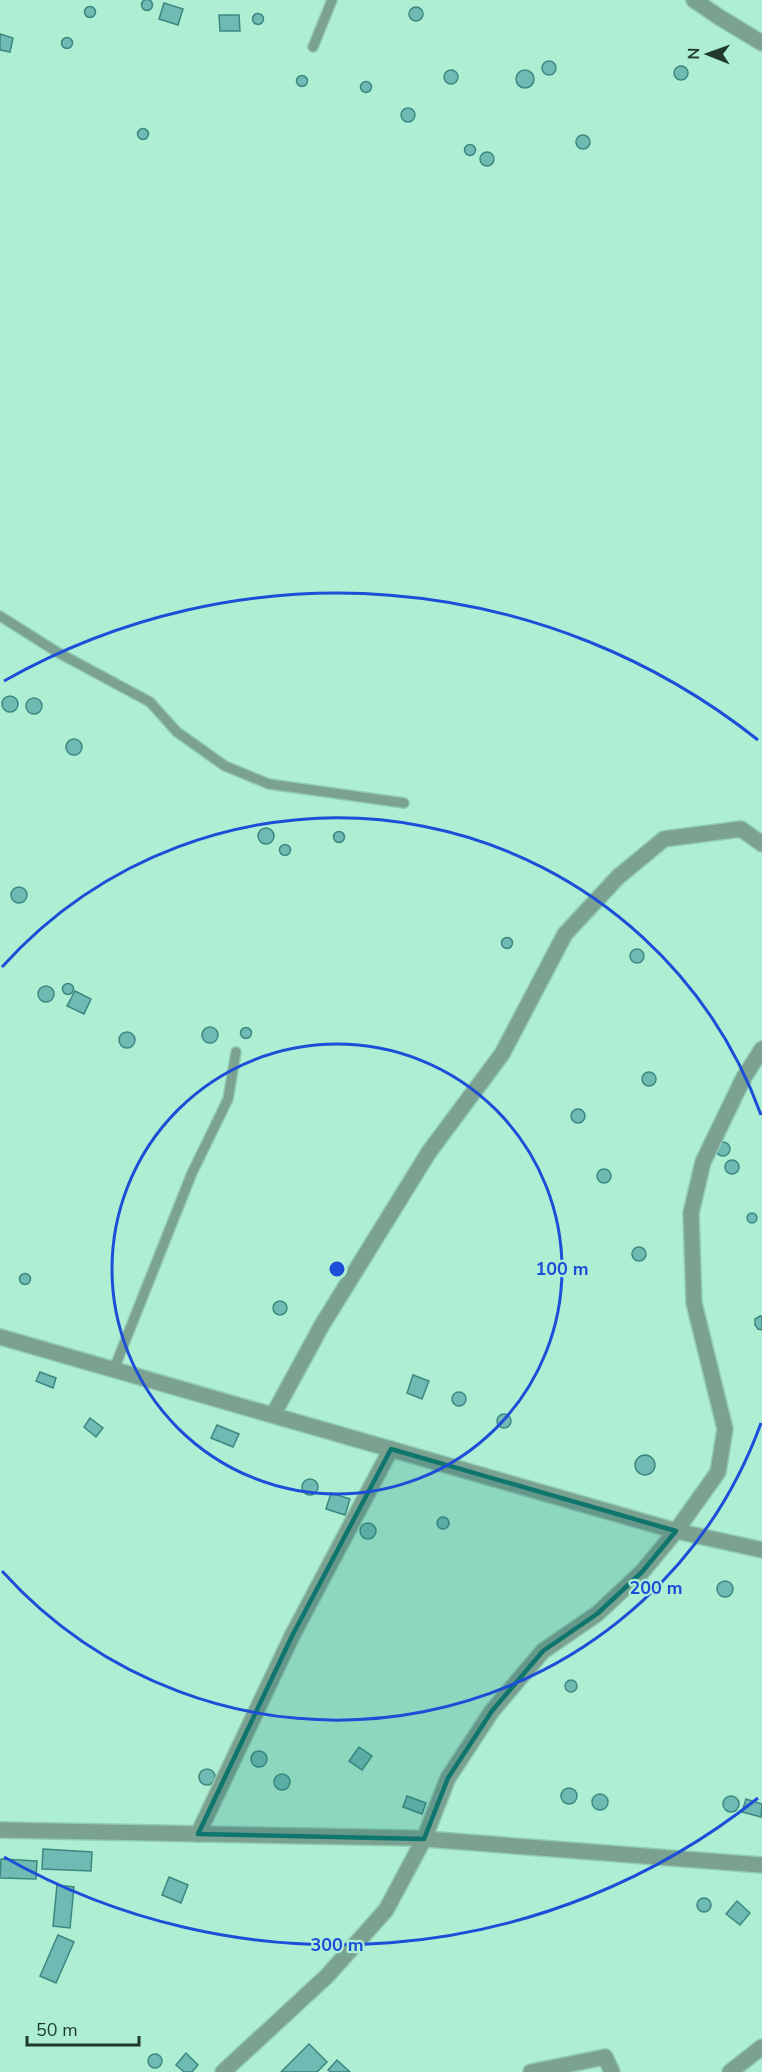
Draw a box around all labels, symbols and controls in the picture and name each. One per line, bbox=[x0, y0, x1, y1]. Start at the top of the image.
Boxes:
north arrow bbox=[678, 24, 738, 84]
text: N bbox=[683, 48, 705, 60]
text: 100 m bbox=[535, 1257, 589, 1281]
centre of rings bbox=[327, 1259, 347, 1279]
text: 200 m bbox=[629, 1576, 683, 1600]
text: 300 m bbox=[310, 1933, 364, 1957]
scale bar bbox=[27, 2009, 140, 2047]
text: 50 m bbox=[36, 2018, 78, 2042]

